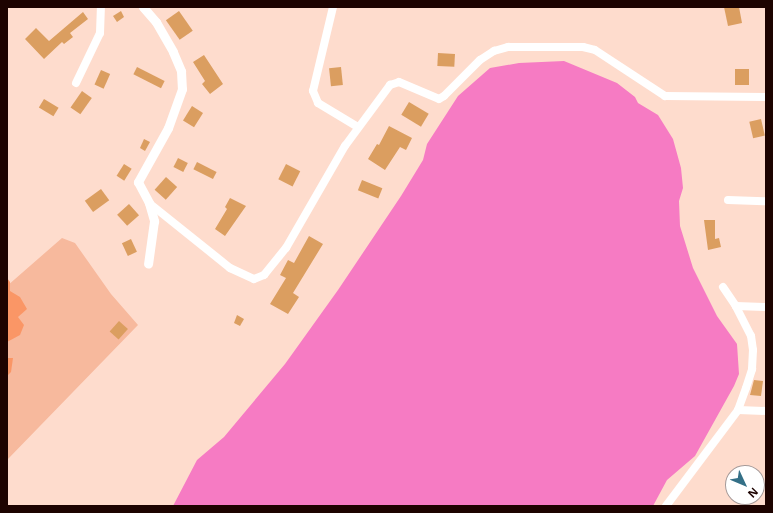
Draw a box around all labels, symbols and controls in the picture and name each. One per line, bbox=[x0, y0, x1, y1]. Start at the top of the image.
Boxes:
north arrow bbox=[725, 465, 765, 505]
text: N bbox=[745, 485, 762, 501]

